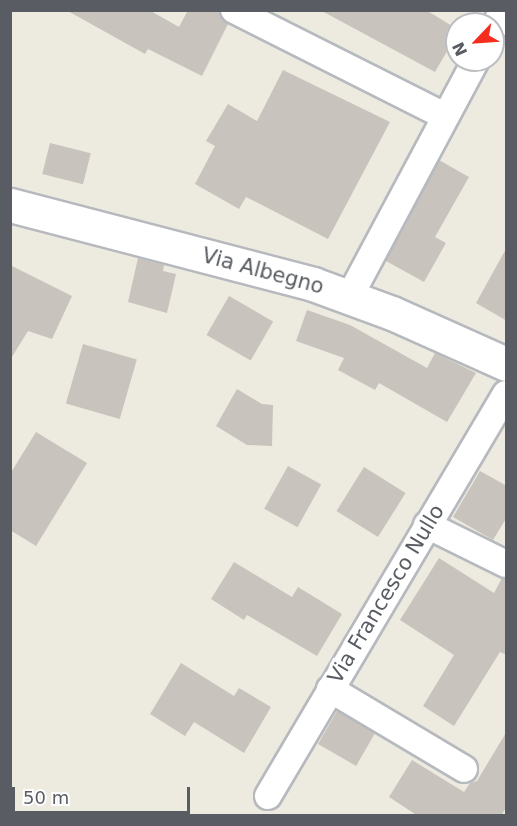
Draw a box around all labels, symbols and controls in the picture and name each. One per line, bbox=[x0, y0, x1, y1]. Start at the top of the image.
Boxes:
north arrow bbox=[445, 12, 505, 72]
text: N bbox=[449, 39, 471, 59]
street label: Via Albegno bbox=[199, 243, 327, 299]
street label: Via Francesco Nullo bbox=[322, 500, 450, 688]
scale bar bbox=[15, 775, 194, 813]
text: 50 m bbox=[23, 787, 69, 808]

